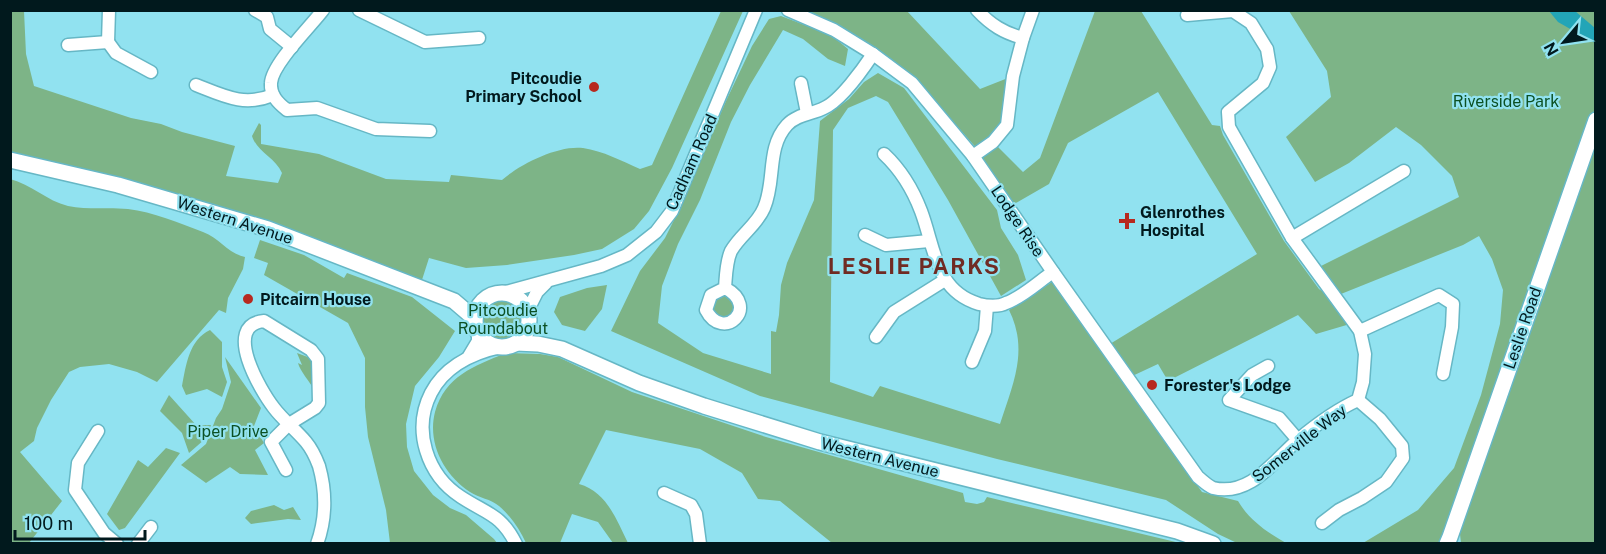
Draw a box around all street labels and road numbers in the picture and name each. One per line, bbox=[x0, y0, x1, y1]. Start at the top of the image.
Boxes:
street label: Cadham Road bbox=[662, 111, 721, 213]
street label: Lodge Rise bbox=[987, 182, 1048, 261]
street label: Western Avenue bbox=[174, 193, 295, 248]
street label: Leslie Road bbox=[1500, 285, 1545, 372]
street label: Somerville Way bbox=[1248, 400, 1351, 486]
street label: Western Avenue bbox=[819, 434, 941, 481]

